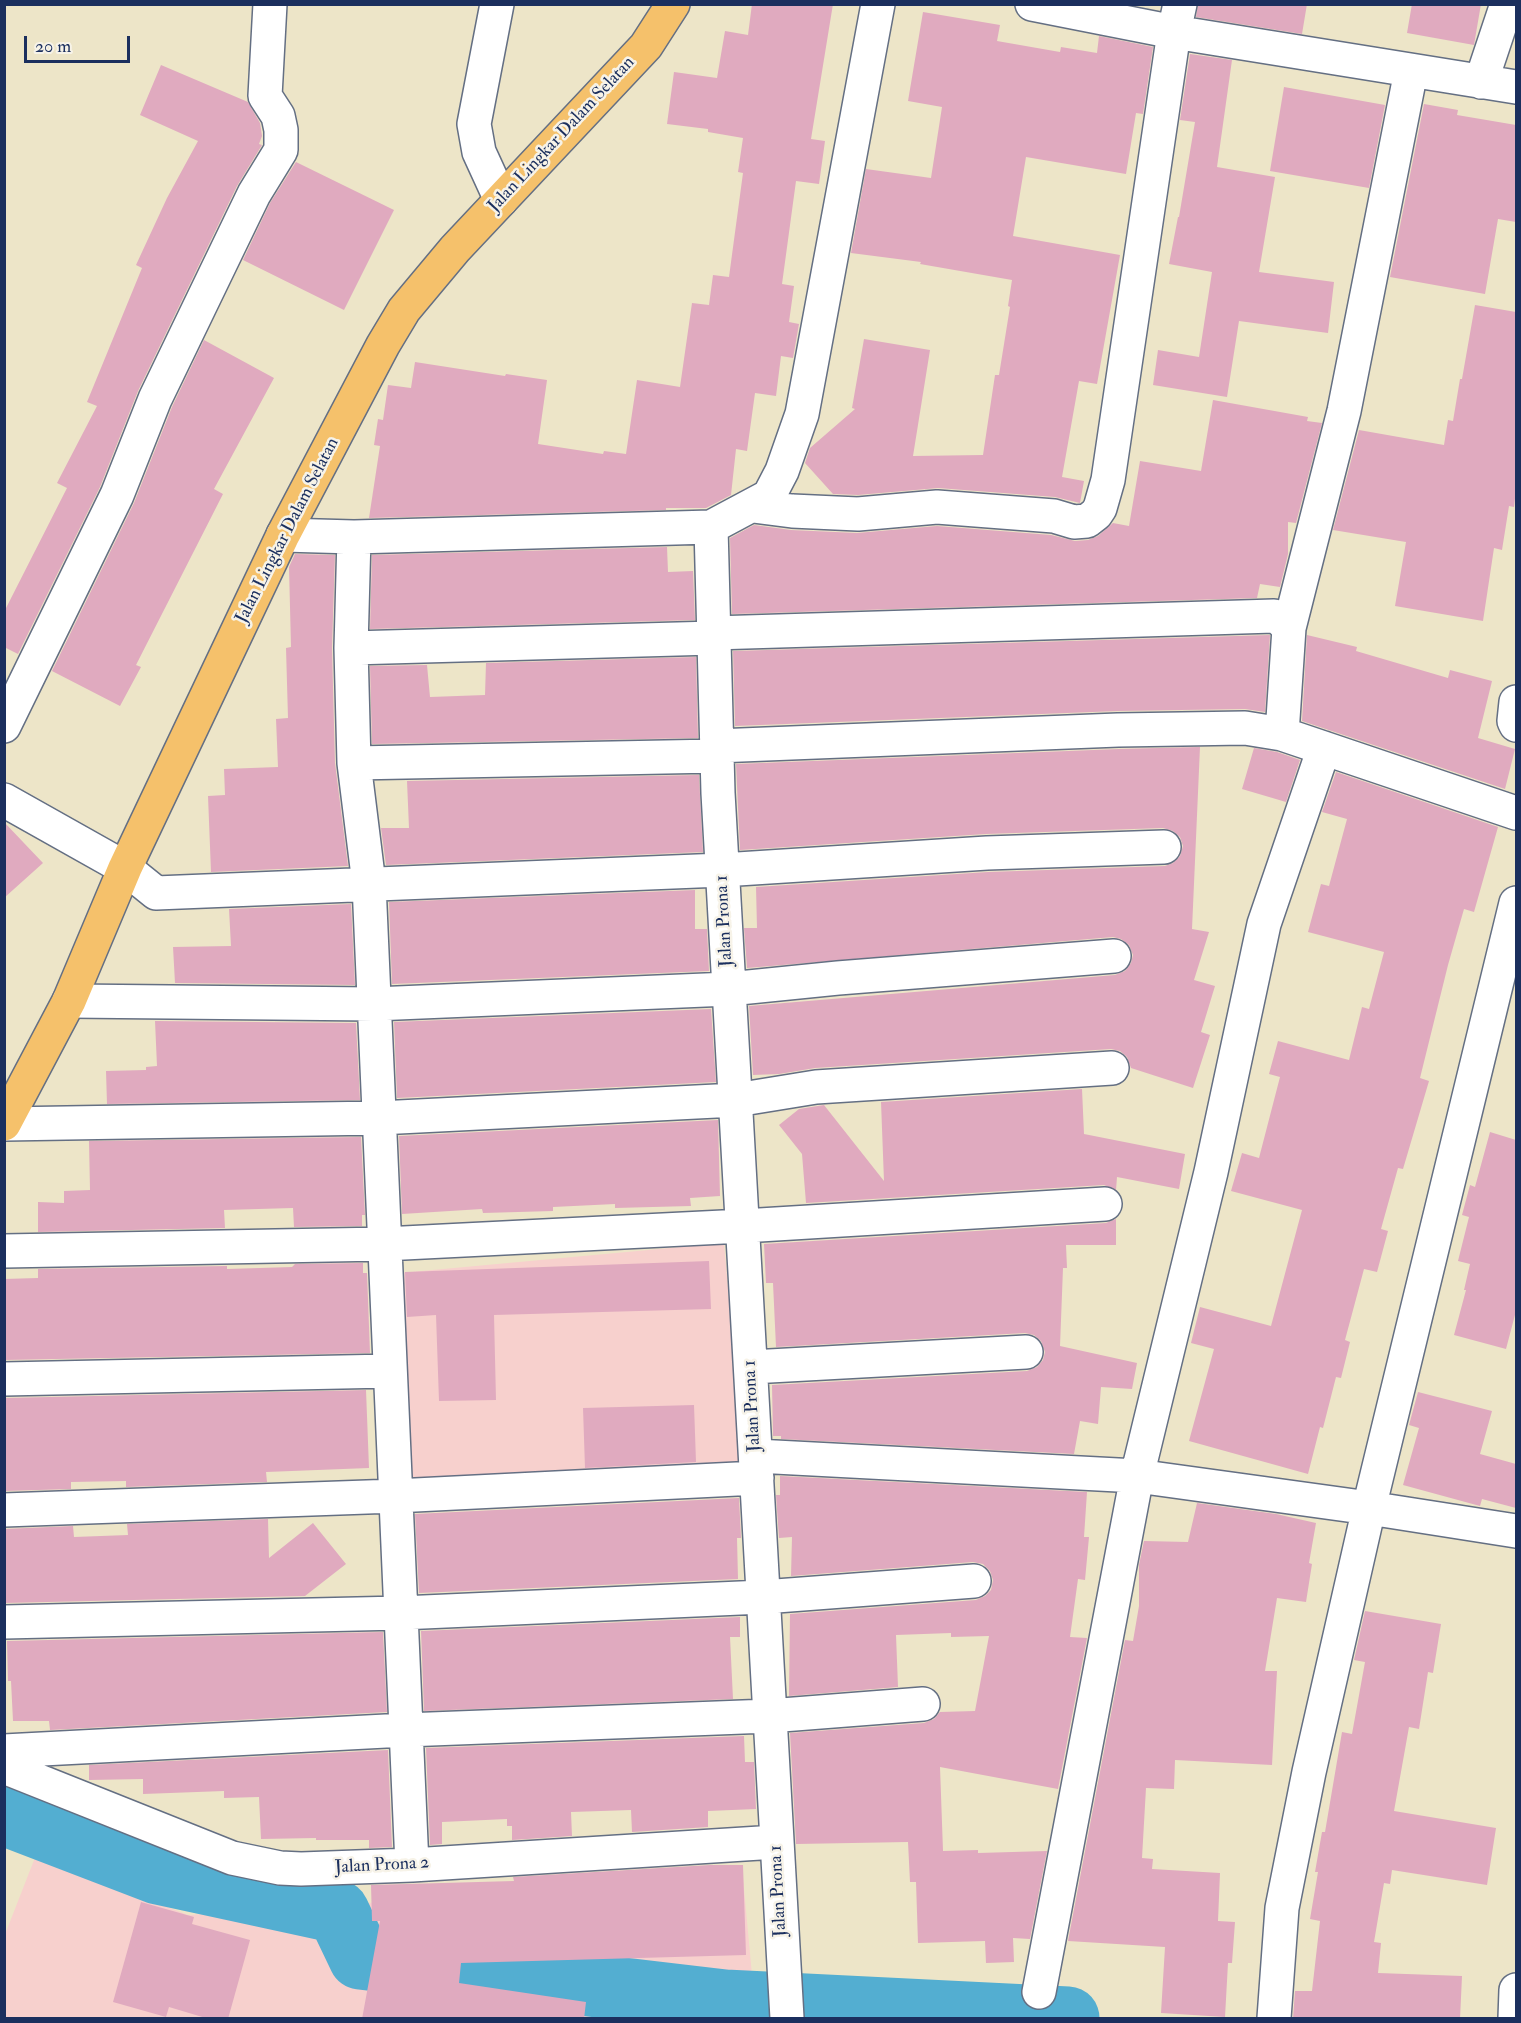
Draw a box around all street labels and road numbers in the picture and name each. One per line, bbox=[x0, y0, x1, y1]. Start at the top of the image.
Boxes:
street label: Jalan Lingkar Dalam Selatan bbox=[484, 52, 640, 218]
street label: Jalan Lingkar Dalam Selatan bbox=[232, 435, 344, 627]
street label: Jalan Prona 1 bbox=[712, 875, 738, 967]
street label: Jalan Prona 1 bbox=[740, 1360, 766, 1452]
street label: Jalan Prona 1 bbox=[766, 1845, 792, 1937]
street label: Jalan Prona 2 bbox=[334, 1853, 430, 1879]

